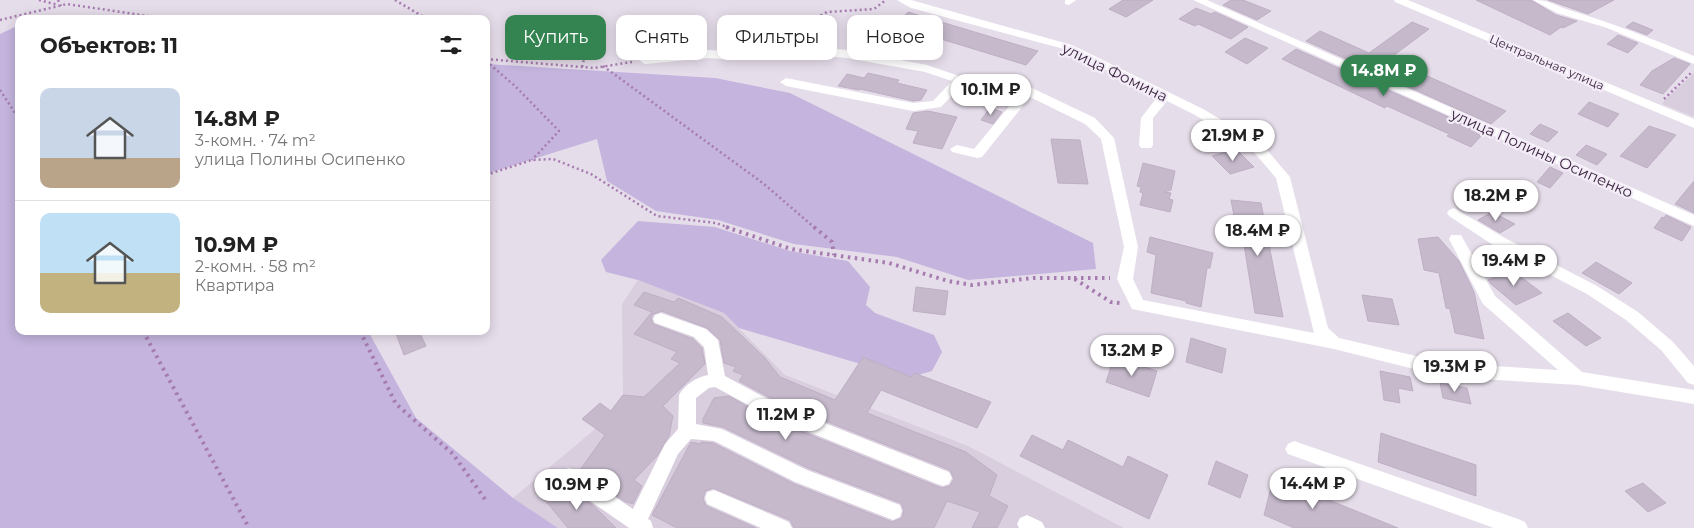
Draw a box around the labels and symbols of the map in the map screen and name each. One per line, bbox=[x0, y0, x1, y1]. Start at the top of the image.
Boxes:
street label: Центральная улица bbox=[1487, 31, 1607, 93]
street label: улица Фомина bbox=[1058, 38, 1171, 106]
pin: 14.8M ₽ bbox=[1338, 54, 1430, 97]
pin: 10.1M ₽ bbox=[945, 74, 1037, 116]
street label: улица Полины Осипенко bbox=[1447, 104, 1636, 202]
pin: 21.9M ₽ bbox=[1187, 120, 1279, 162]
pin: 18.2M ₽ bbox=[1450, 180, 1542, 222]
pin: 18.4M ₽ bbox=[1212, 214, 1304, 257]
pin: 19.4M ₽ bbox=[1468, 244, 1560, 287]
pin: 13.2M ₽ bbox=[1086, 334, 1178, 377]
pin: 19.3M ₽ bbox=[1409, 350, 1501, 393]
pin: 11.2M ₽ bbox=[740, 398, 832, 441]
pin: 10.9M ₽ bbox=[531, 468, 623, 511]
pin: 14.4M ₽ bbox=[1267, 468, 1359, 510]

